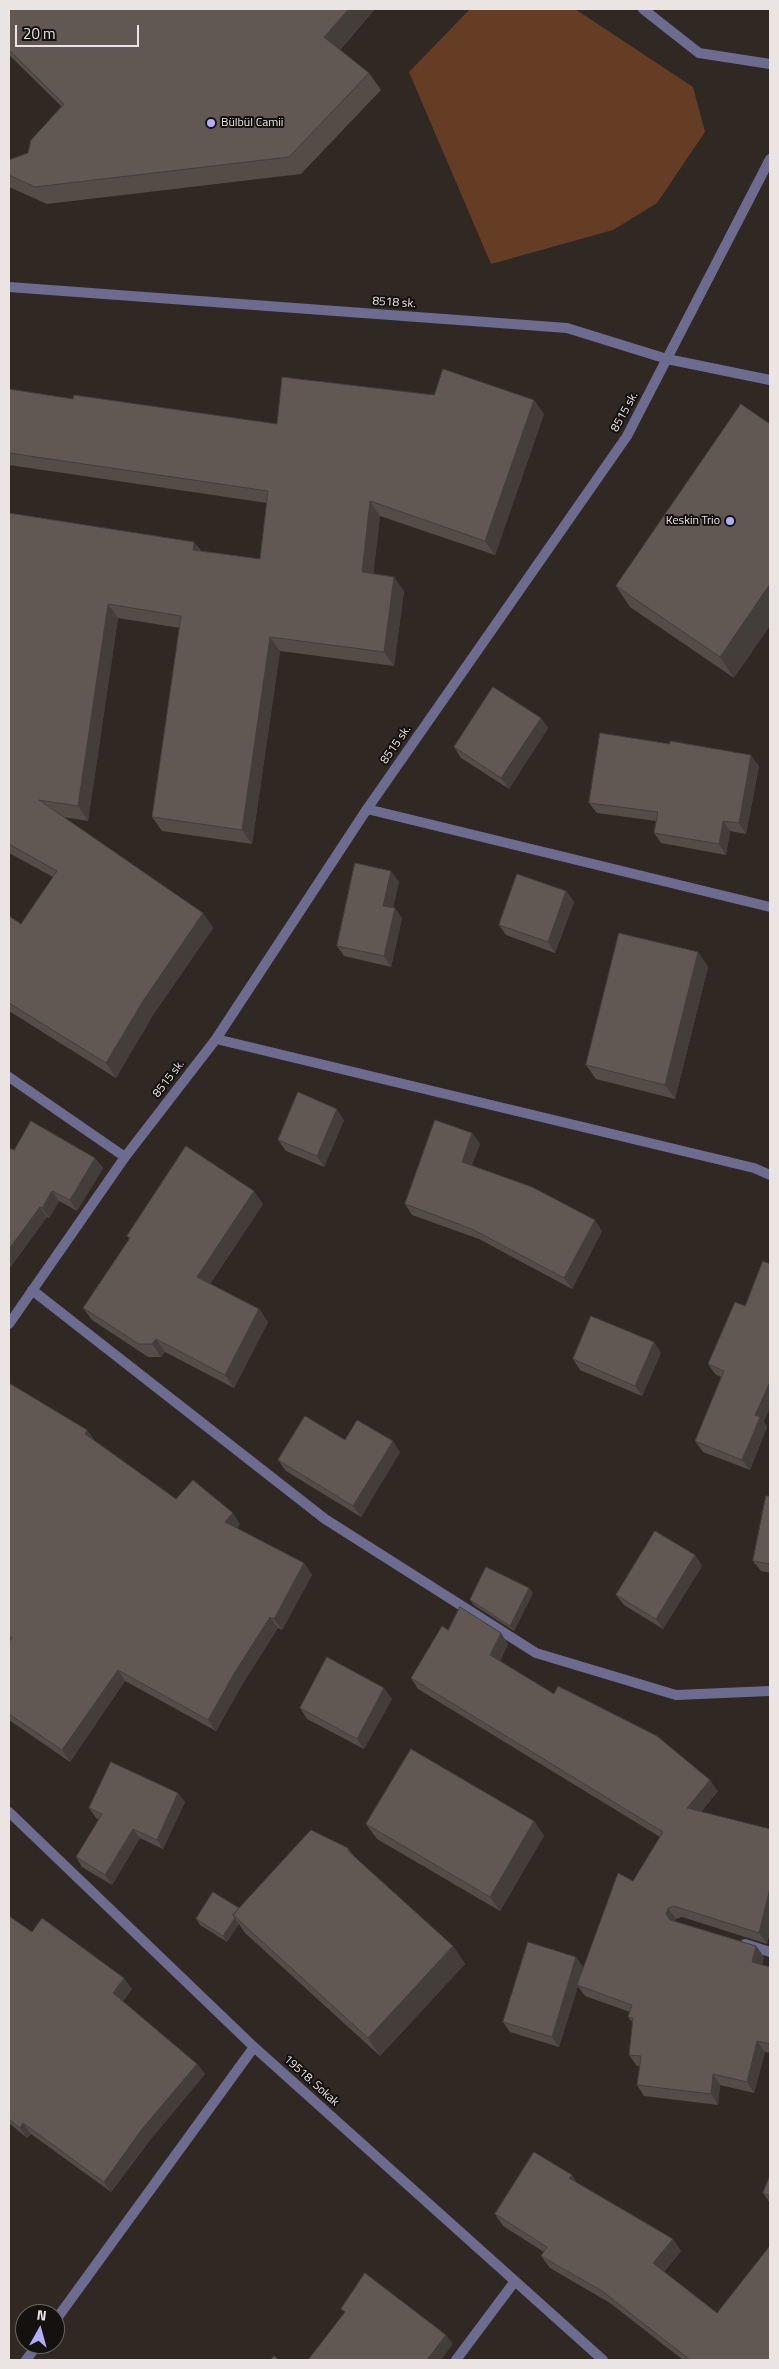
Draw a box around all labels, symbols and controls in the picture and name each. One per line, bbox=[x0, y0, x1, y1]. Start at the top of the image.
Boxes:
scale bar bbox=[18, 15, 141, 47]
text: 20 m bbox=[23, 22, 56, 45]
place label: Bülbül Camii bbox=[221, 116, 283, 130]
marker: Bülbül Camii bbox=[205, 117, 217, 129]
street label: 8518 sk. bbox=[372, 294, 416, 312]
street label: 8515 sk. bbox=[608, 390, 642, 434]
place label: Keskin Trio bbox=[666, 514, 720, 528]
marker: Keskin Trio bbox=[724, 515, 736, 527]
street label: 8515 sk. bbox=[378, 723, 414, 767]
street label: 8515 sk. bbox=[150, 1057, 188, 1101]
street label: 19518. Sokak bbox=[280, 2053, 342, 2109]
north arrow bbox=[15, 2304, 65, 2354]
text: N bbox=[36, 2304, 48, 2326]

